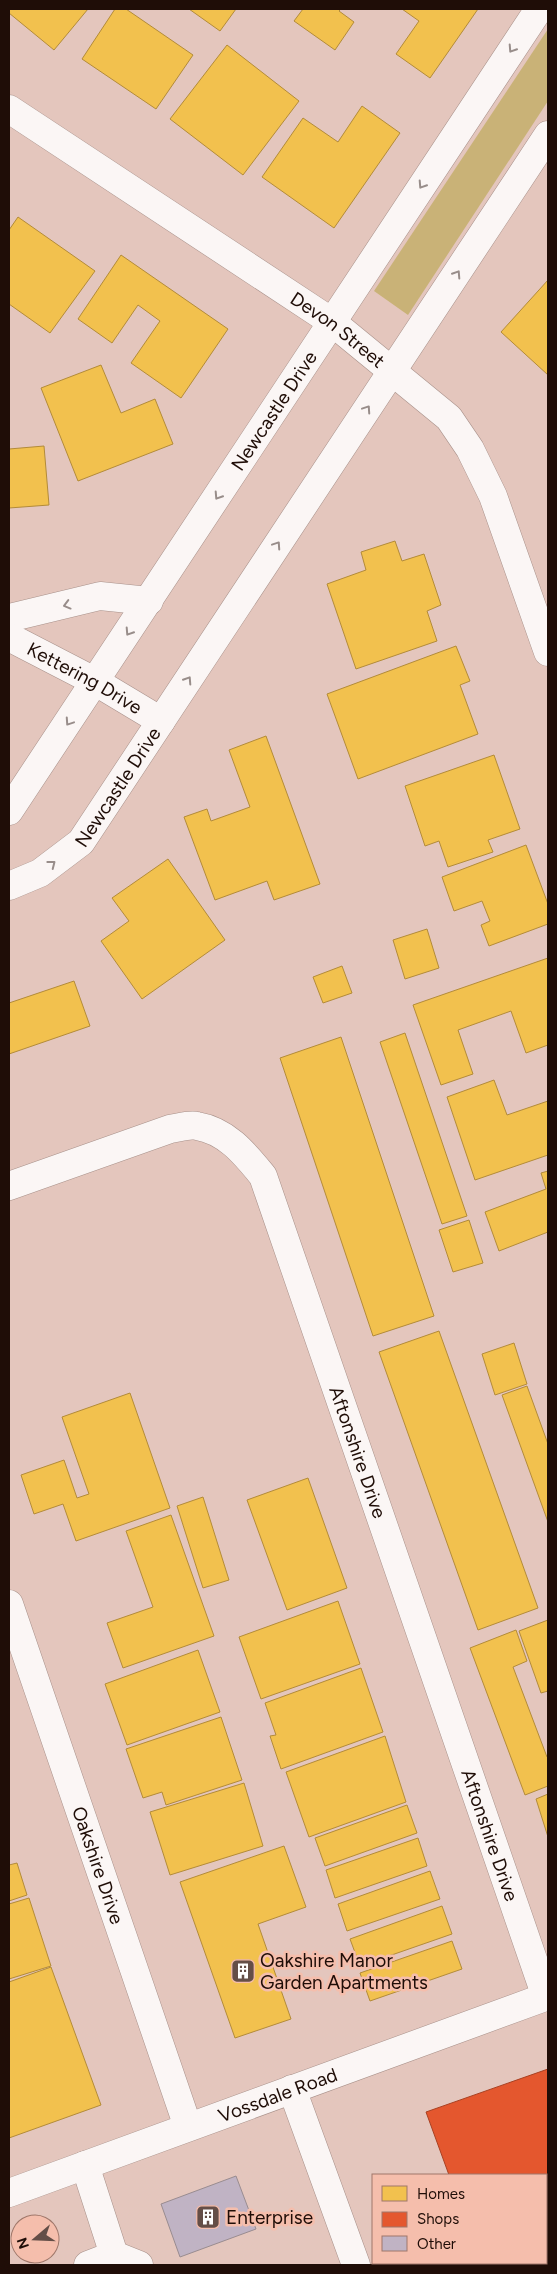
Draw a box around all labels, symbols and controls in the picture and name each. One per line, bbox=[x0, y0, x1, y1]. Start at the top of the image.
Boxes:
one-way arrow bbox=[509, 44, 518, 53]
one-way arrow bbox=[419, 180, 429, 189]
one-way arrow bbox=[451, 270, 460, 280]
street label: Devon Street bbox=[286, 287, 389, 373]
street label: Newcastle Drive bbox=[226, 347, 322, 475]
one-way arrow bbox=[361, 406, 370, 415]
one-way arrow bbox=[215, 491, 224, 500]
one-way arrow bbox=[271, 541, 281, 550]
one-way arrow bbox=[62, 599, 71, 610]
one-way arrow bbox=[125, 627, 135, 636]
street label: Kettering Drive bbox=[23, 637, 146, 719]
one-way arrow bbox=[182, 677, 191, 686]
one-way arrow bbox=[66, 717, 75, 726]
street label: Newcastle Drive bbox=[70, 723, 166, 851]
one-way arrow bbox=[46, 861, 56, 870]
street label: Aftonshire Drive bbox=[324, 1383, 391, 1521]
street label: Aftonshire Drive bbox=[456, 1766, 523, 1904]
street label: Oakshire Drive bbox=[67, 1803, 129, 1927]
place label: Oakshire Manor Garden Apartments bbox=[260, 1949, 428, 1994]
building icon: Oakshire Manor Garden Apartments bbox=[230, 1958, 256, 1984]
street label: Vossdale Road bbox=[215, 2063, 340, 2128]
legend bbox=[372, 2174, 547, 2264]
text: Homes bbox=[417, 2185, 465, 2203]
building icon: Enterprise bbox=[195, 2204, 221, 2230]
place label: Enterprise bbox=[226, 2206, 313, 2229]
text: Shops bbox=[417, 2210, 459, 2228]
north arrow bbox=[10, 2214, 60, 2264]
text: N bbox=[13, 2235, 33, 2251]
text: Other bbox=[417, 2235, 456, 2253]

